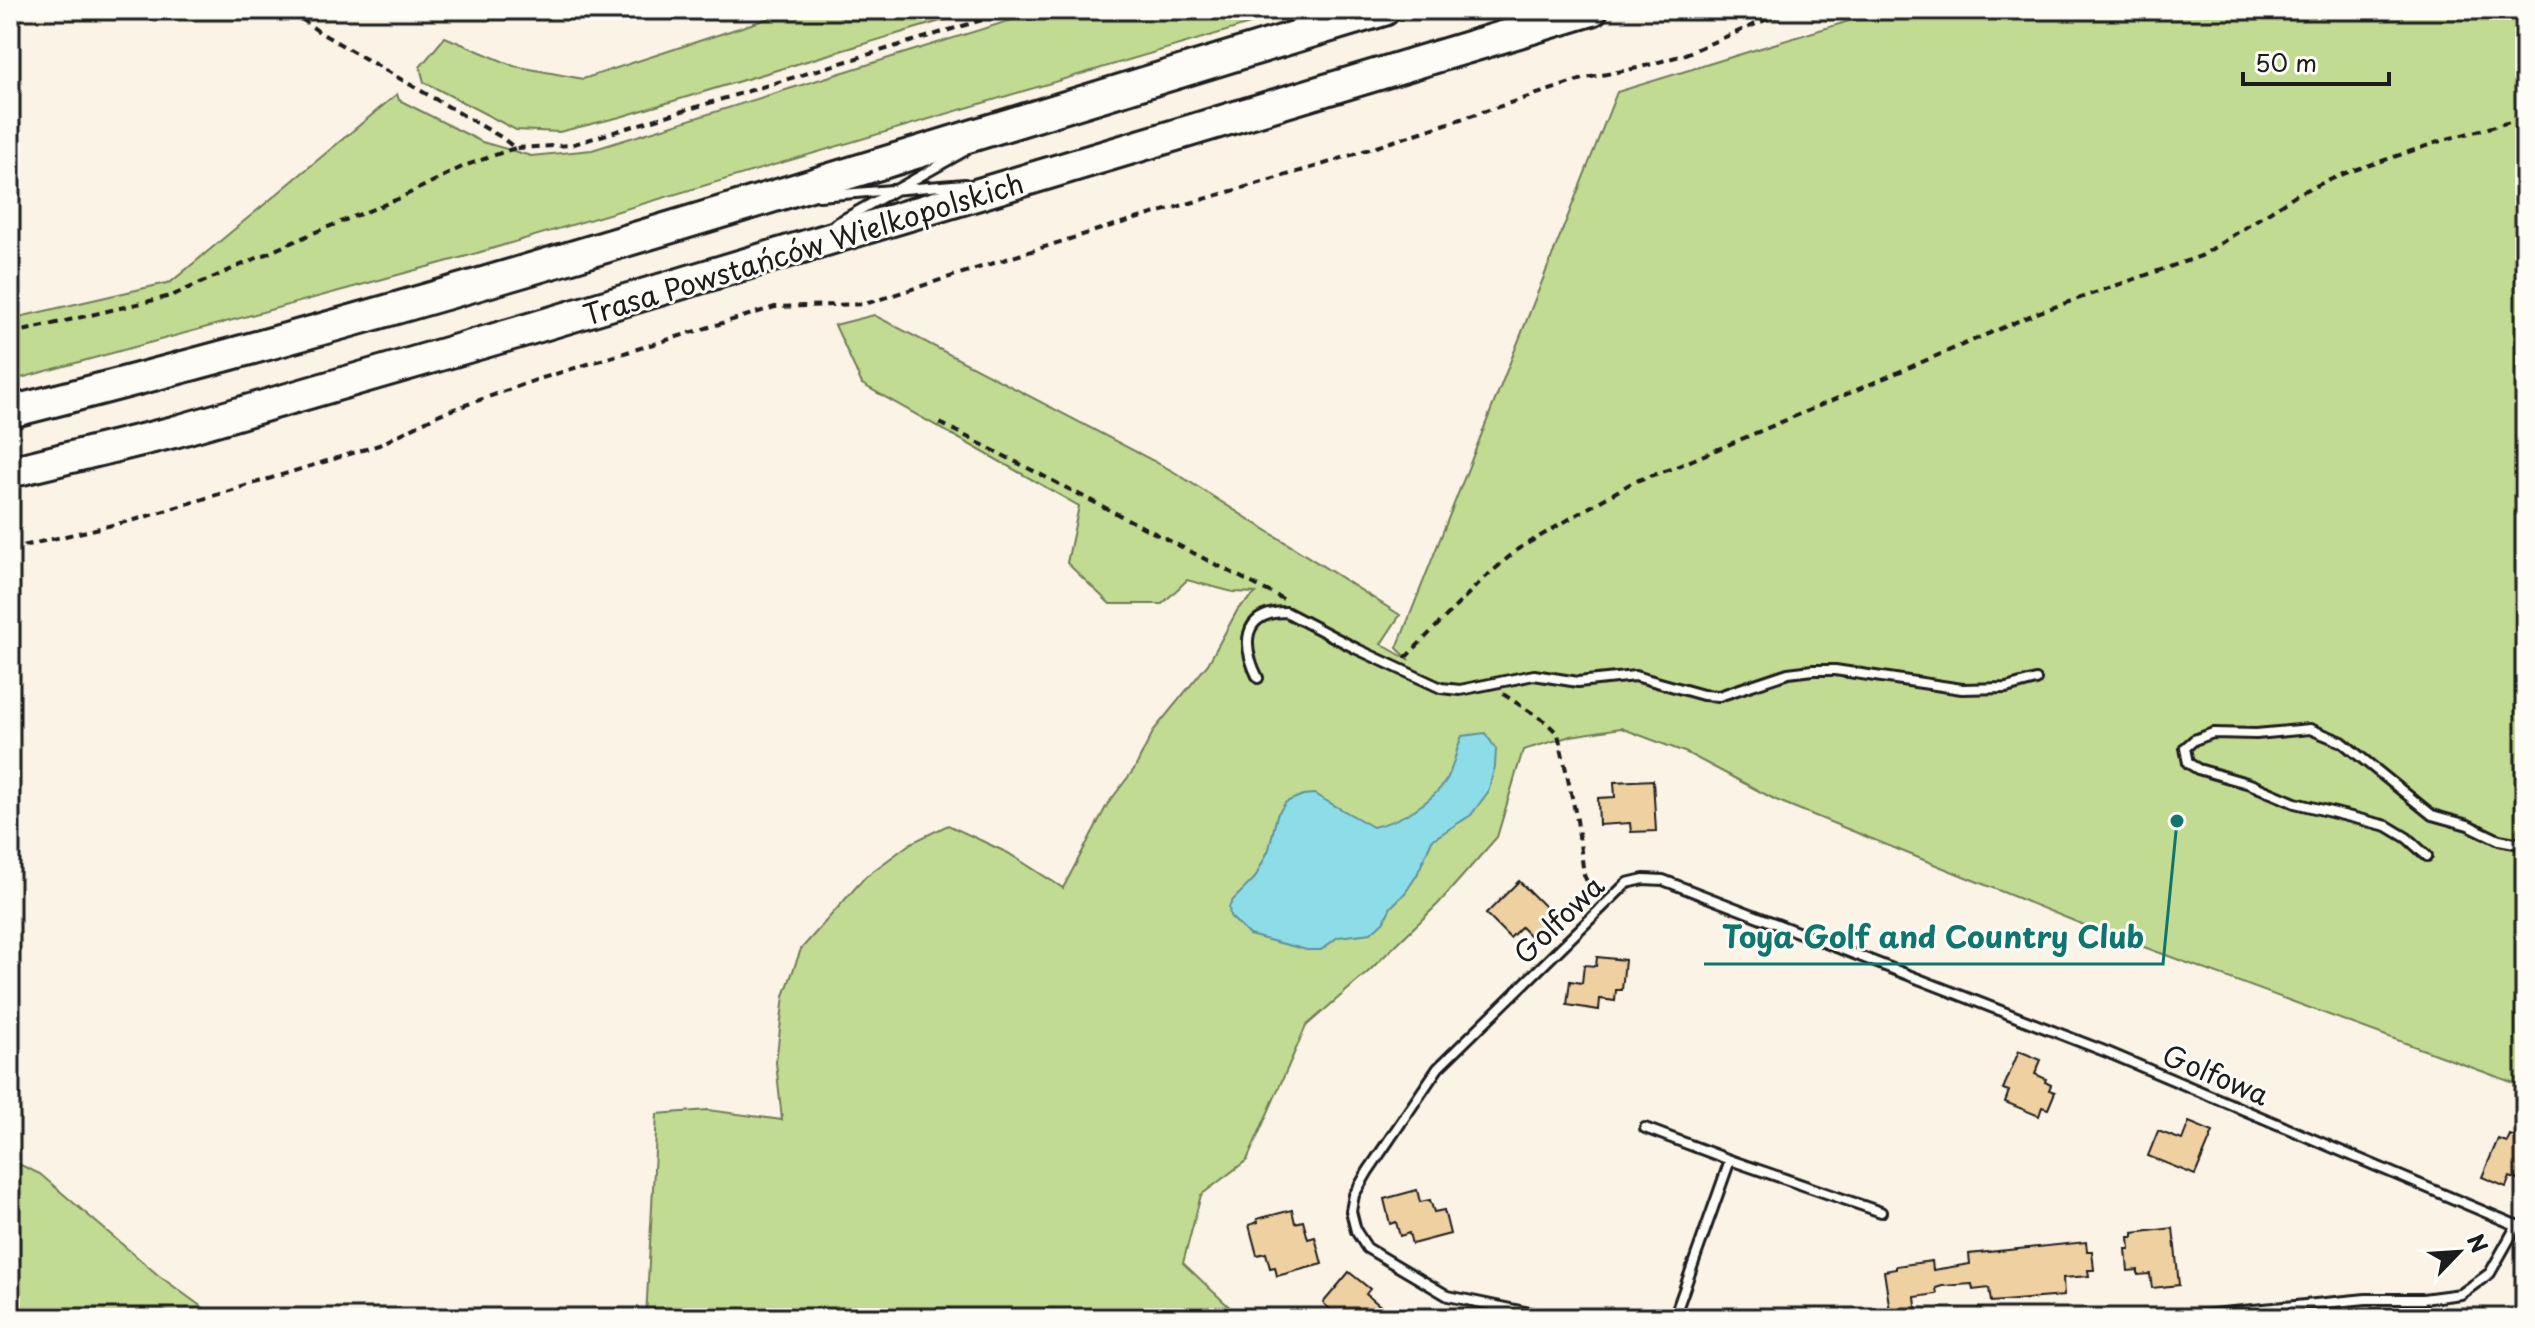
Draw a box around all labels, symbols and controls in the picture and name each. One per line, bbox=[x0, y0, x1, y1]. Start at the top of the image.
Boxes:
scale bar bbox=[2243, 36, 2389, 86]
text: 50 m bbox=[2255, 44, 2317, 80]
street label: Trasa Powstańców Wielkopolskich bbox=[578, 160, 1028, 336]
street label: Golfowa bbox=[1503, 864, 1614, 973]
callout: Toya Golf and Country Club bbox=[1704, 910, 2163, 964]
text: Toya Golf and Country Club bbox=[1722, 913, 2144, 958]
street label: Golfowa bbox=[2156, 1032, 2276, 1116]
north arrow bbox=[2419, 1212, 2499, 1292]
text: N bbox=[2460, 1228, 2497, 1258]

